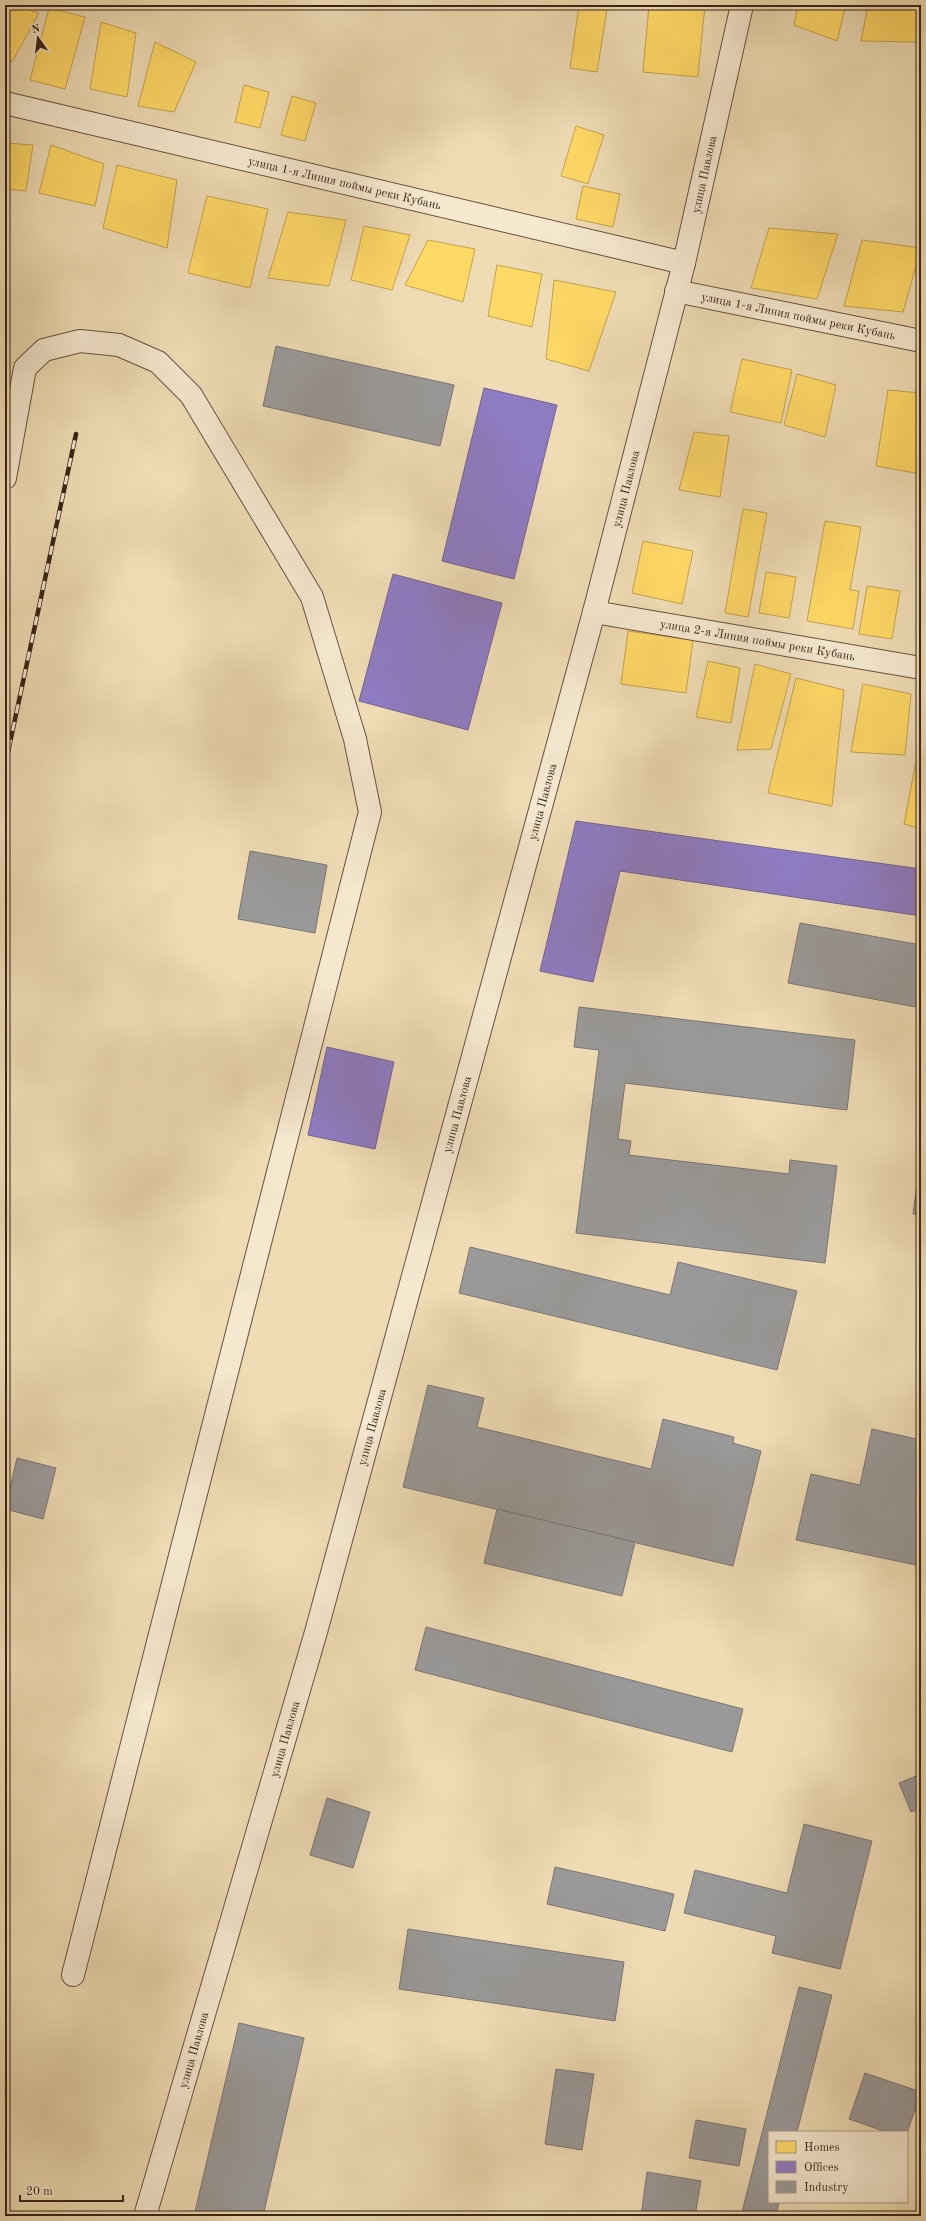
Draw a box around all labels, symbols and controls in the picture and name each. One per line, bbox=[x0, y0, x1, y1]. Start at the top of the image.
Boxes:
north arrow bbox=[18, 18, 58, 58]
text: N bbox=[31, 23, 42, 36]
street label: улица Павлова bbox=[690, 135, 719, 214]
street label: улица 1-я Линия поймы реки Кубань bbox=[247, 156, 442, 213]
street label: улица 1-я Линия поймы реки Кубань bbox=[700, 291, 897, 343]
street label: улица Павлова bbox=[611, 449, 642, 529]
street label: улица 2-я Линия поймы реки Кубань bbox=[659, 618, 856, 664]
street label: улица Павлова bbox=[527, 762, 559, 842]
street label: улица Павлова bbox=[442, 1075, 474, 1154]
street label: улица Павлова bbox=[357, 1388, 389, 1467]
street label: улица Павлова bbox=[269, 1700, 302, 1779]
street label: улица Павлова bbox=[178, 2011, 211, 2090]
legend bbox=[768, 2131, 908, 2203]
text: Homes bbox=[804, 2142, 840, 2154]
text: Offices bbox=[804, 2162, 839, 2174]
scale bar bbox=[20, 2177, 123, 2203]
text: Industry bbox=[804, 2182, 849, 2194]
text: 20 m bbox=[26, 2186, 53, 2198]

